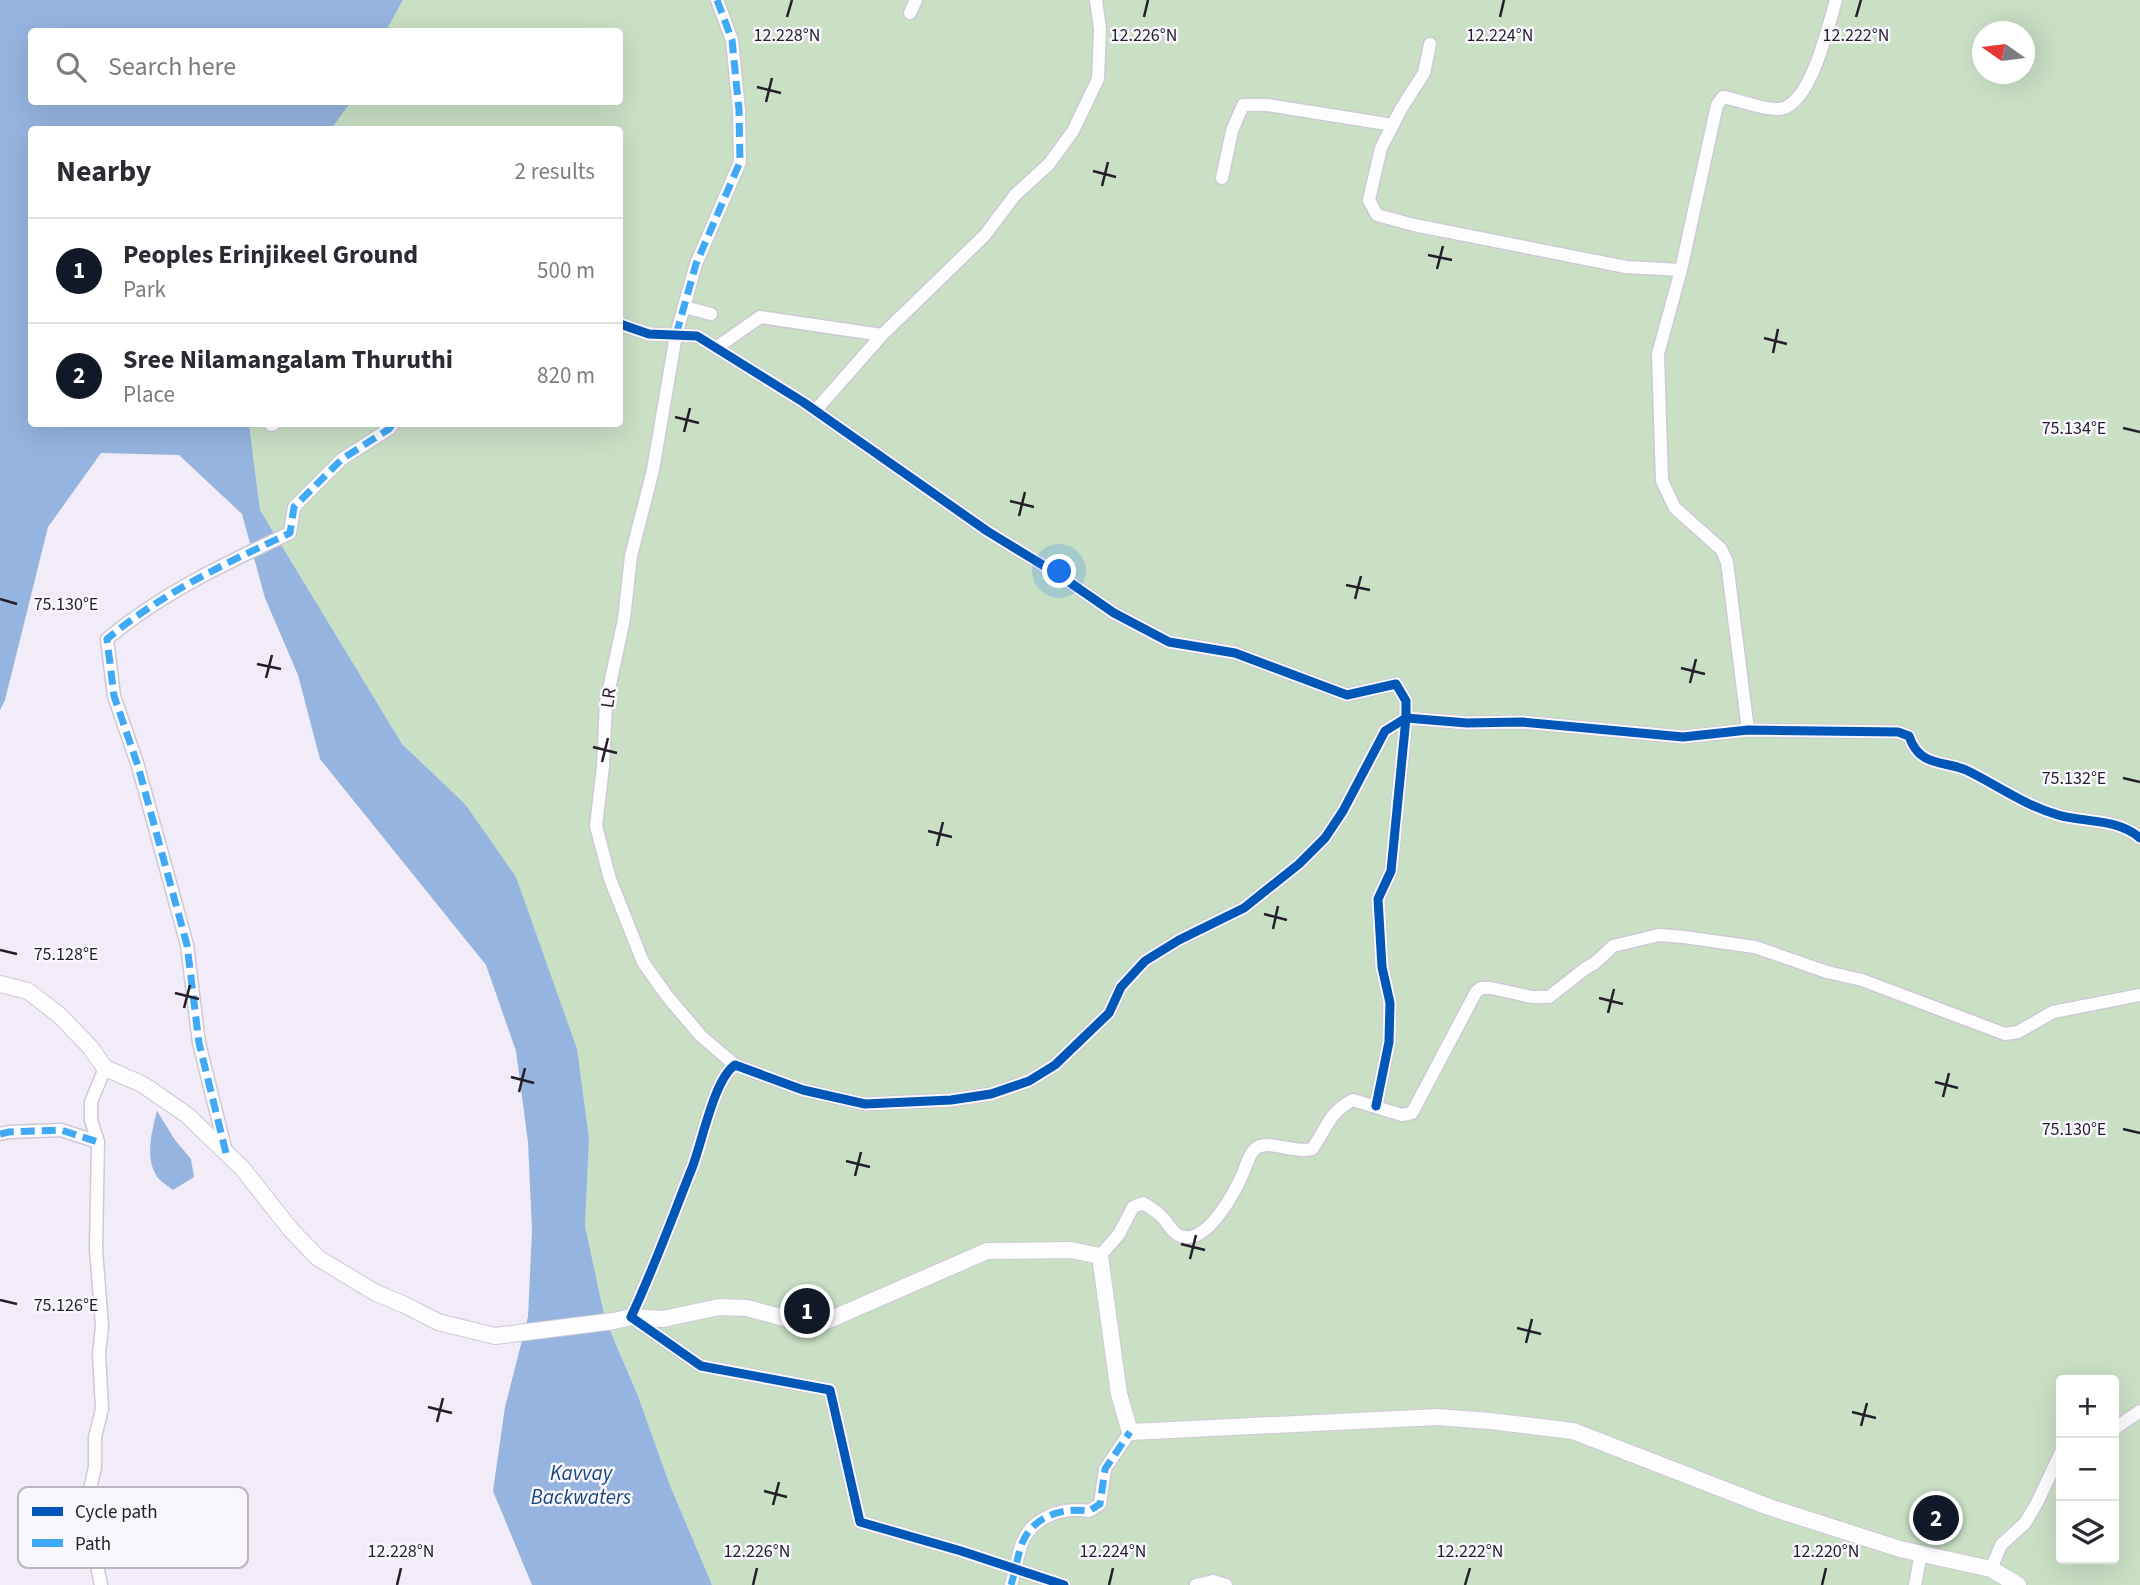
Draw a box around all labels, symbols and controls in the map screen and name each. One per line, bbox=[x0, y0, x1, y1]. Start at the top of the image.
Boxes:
north arrow bbox=[1972, 21, 2035, 84]
text: 12.228°N bbox=[754, 23, 820, 48]
text: 12.226°N bbox=[1111, 23, 1177, 48]
text: 12.224°N bbox=[1467, 23, 1533, 48]
text: 12.222°N bbox=[1823, 23, 1889, 48]
search box bbox=[28, 28, 623, 105]
icon: search bbox=[52, 48, 90, 86]
text: Search here bbox=[108, 48, 236, 85]
text: Nearby bbox=[56, 150, 151, 193]
text: 2 results bbox=[515, 155, 595, 188]
text: Peoples Erinjikeel Ground bbox=[123, 236, 418, 273]
text: 1 bbox=[73, 254, 85, 287]
text: 500 m bbox=[537, 254, 595, 287]
text: Park bbox=[123, 273, 166, 306]
text: Sree Nilamangalam Thuruthi bbox=[123, 341, 453, 378]
text: 2 bbox=[73, 359, 85, 392]
text: 820 m bbox=[537, 359, 595, 392]
text: Place bbox=[123, 378, 175, 411]
text: 75.134°E bbox=[2042, 416, 2106, 441]
your location bbox=[1042, 554, 1076, 588]
text: 75.130°E bbox=[34, 592, 98, 617]
street label: LR bbox=[594, 686, 624, 710]
text: 75.132°E bbox=[2042, 766, 2106, 791]
text: 75.128°E bbox=[34, 942, 98, 967]
text: 75.130°E bbox=[2042, 1117, 2106, 1142]
pin: 1 bbox=[784, 1285, 830, 1337]
text: 75.126°E bbox=[34, 1293, 98, 1318]
map controls bbox=[2056, 1375, 2119, 1564]
button: + bbox=[2056, 1375, 2119, 1438]
button: − bbox=[2056, 1438, 2119, 1501]
water label: Kavvay Backwaters bbox=[531, 1458, 631, 1512]
legend bbox=[18, 1487, 248, 1568]
pin: 2 bbox=[1913, 1492, 1959, 1544]
text: Cycle path bbox=[75, 1499, 157, 1526]
button: layers bbox=[2056, 1501, 2119, 1564]
text: Path bbox=[75, 1531, 111, 1558]
text: 12.228°N bbox=[368, 1539, 434, 1564]
text: 12.226°N bbox=[724, 1539, 790, 1564]
text: 12.224°N bbox=[1080, 1539, 1146, 1564]
text: 12.222°N bbox=[1437, 1539, 1503, 1564]
text: 12.220°N bbox=[1793, 1539, 1859, 1564]

